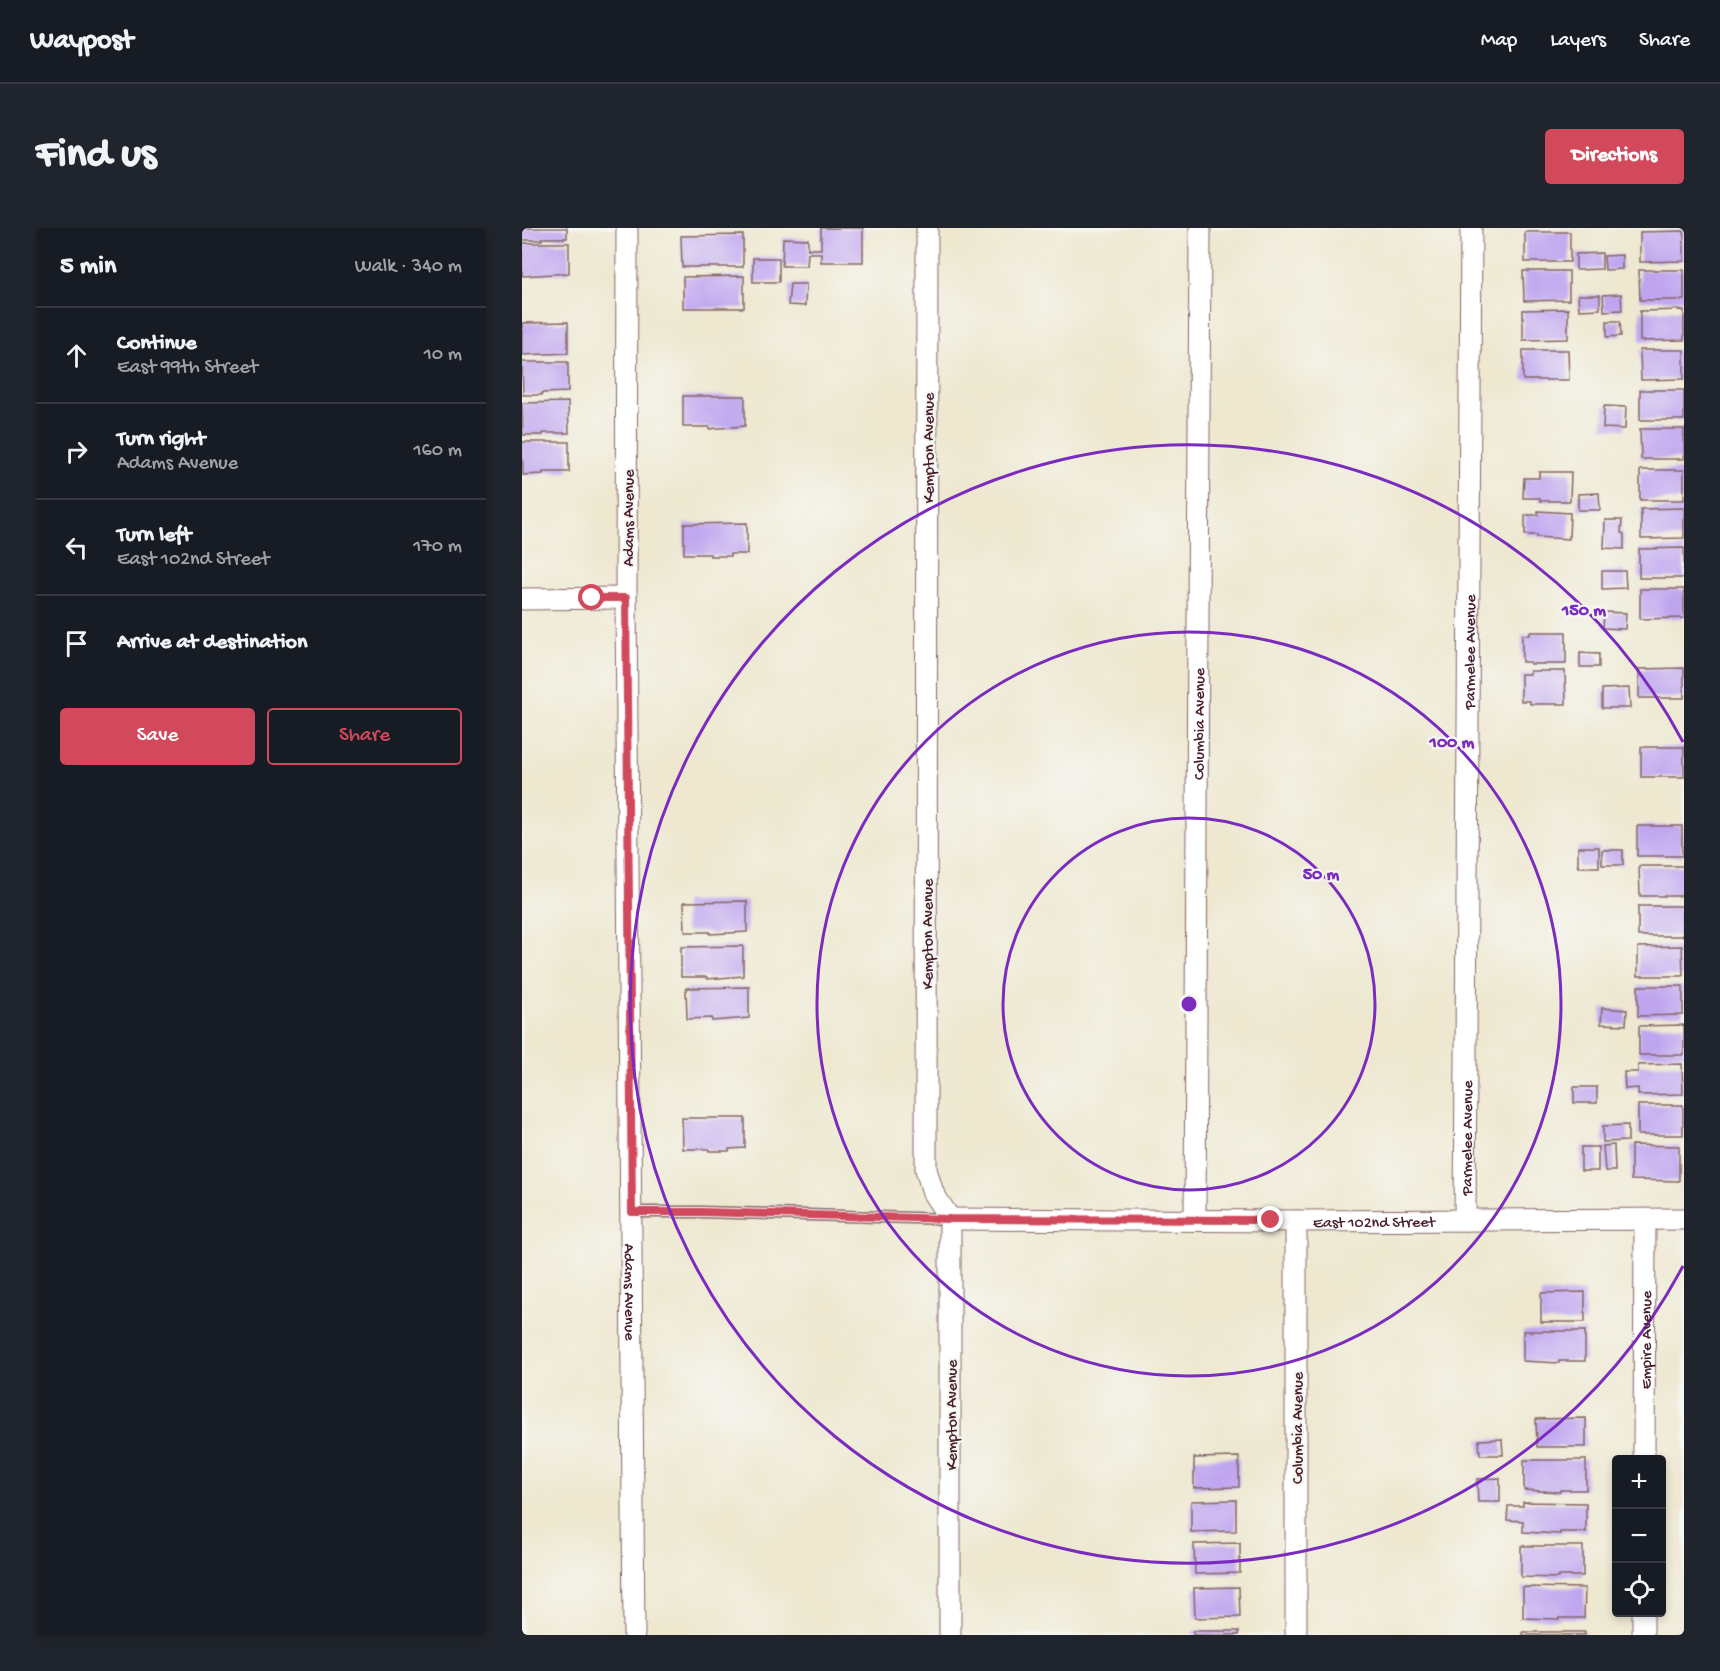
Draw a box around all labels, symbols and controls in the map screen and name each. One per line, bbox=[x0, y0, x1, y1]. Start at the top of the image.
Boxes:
text: Waypost bbox=[30, 25, 133, 58]
text: Map bbox=[1481, 29, 1517, 54]
text: Layers bbox=[1550, 29, 1606, 54]
text: Share bbox=[1639, 29, 1690, 54]
button: Directions bbox=[1545, 129, 1684, 184]
text: Find us bbox=[36, 132, 156, 181]
text: 5 min bbox=[60, 252, 116, 283]
text: Walk · 340 m bbox=[355, 256, 462, 279]
text: Continue bbox=[117, 331, 197, 357]
icon: ahead bbox=[60, 339, 93, 372]
text: 10 m bbox=[424, 344, 462, 367]
text: East 99th Street bbox=[117, 357, 258, 380]
street label: Kempton Avenue bbox=[921, 392, 940, 503]
text: Turn right bbox=[117, 427, 205, 453]
icon: right bbox=[60, 435, 93, 468]
text: 160 m bbox=[413, 440, 462, 463]
text: Adams Avenue bbox=[117, 453, 238, 476]
street label: Adams Avenue bbox=[621, 469, 640, 566]
text: Turn left bbox=[117, 523, 191, 549]
icon: left bbox=[60, 531, 93, 564]
text: 170 m bbox=[413, 536, 462, 559]
text: East 102nd Street bbox=[117, 549, 269, 572]
route start bbox=[578, 584, 604, 610]
street label: Parmelee Avenue bbox=[1462, 594, 1482, 711]
text: 150 m bbox=[1561, 601, 1606, 622]
icon: arrive bbox=[60, 627, 93, 660]
text: Arrive at destination bbox=[117, 630, 307, 656]
street label: Columbia Avenue bbox=[1191, 667, 1211, 780]
button: Save bbox=[60, 708, 255, 765]
button: Share bbox=[267, 708, 462, 765]
text: 100 m bbox=[1429, 733, 1475, 754]
text: 50 m bbox=[1303, 865, 1340, 886]
street label: Kempton Avenue bbox=[920, 878, 939, 989]
centre of rings bbox=[1179, 994, 1199, 1014]
street label: Parmelee Avenue bbox=[1459, 1080, 1479, 1197]
route end bbox=[1257, 1206, 1283, 1232]
street label: East 102nd Street bbox=[1313, 1214, 1437, 1234]
street label: Adams Avenue bbox=[618, 1243, 638, 1341]
street label: Empire Avenue bbox=[1638, 1290, 1658, 1389]
street label: Kempton Avenue bbox=[944, 1359, 963, 1470]
street label: Columbia Avenue bbox=[1290, 1371, 1309, 1484]
map controls bbox=[1612, 1455, 1666, 1617]
button: + bbox=[1612, 1455, 1666, 1509]
button: − bbox=[1612, 1509, 1666, 1563]
button: locate bbox=[1612, 1563, 1666, 1617]

